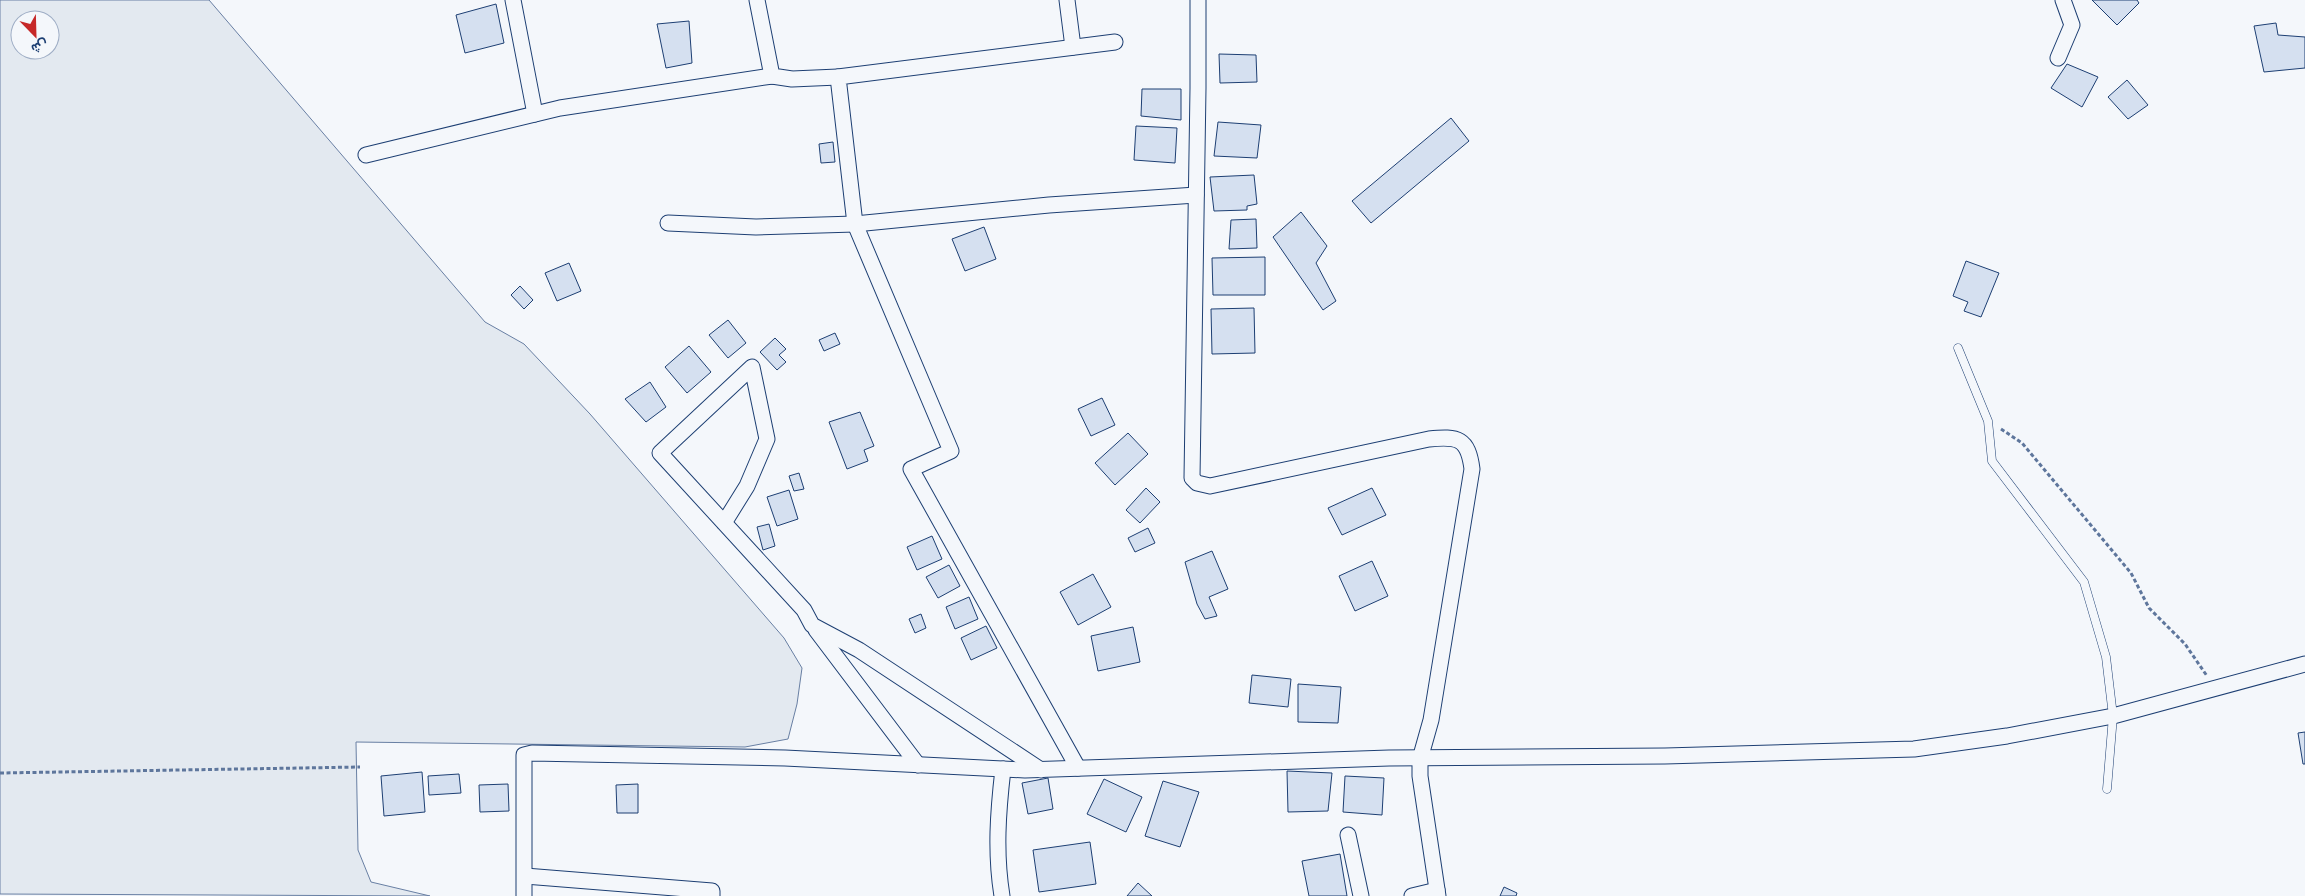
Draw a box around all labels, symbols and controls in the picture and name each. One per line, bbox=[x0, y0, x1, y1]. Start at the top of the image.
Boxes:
north arrow bbox=[10, 10, 60, 60]
text: ش bbox=[29, 35, 51, 59]

